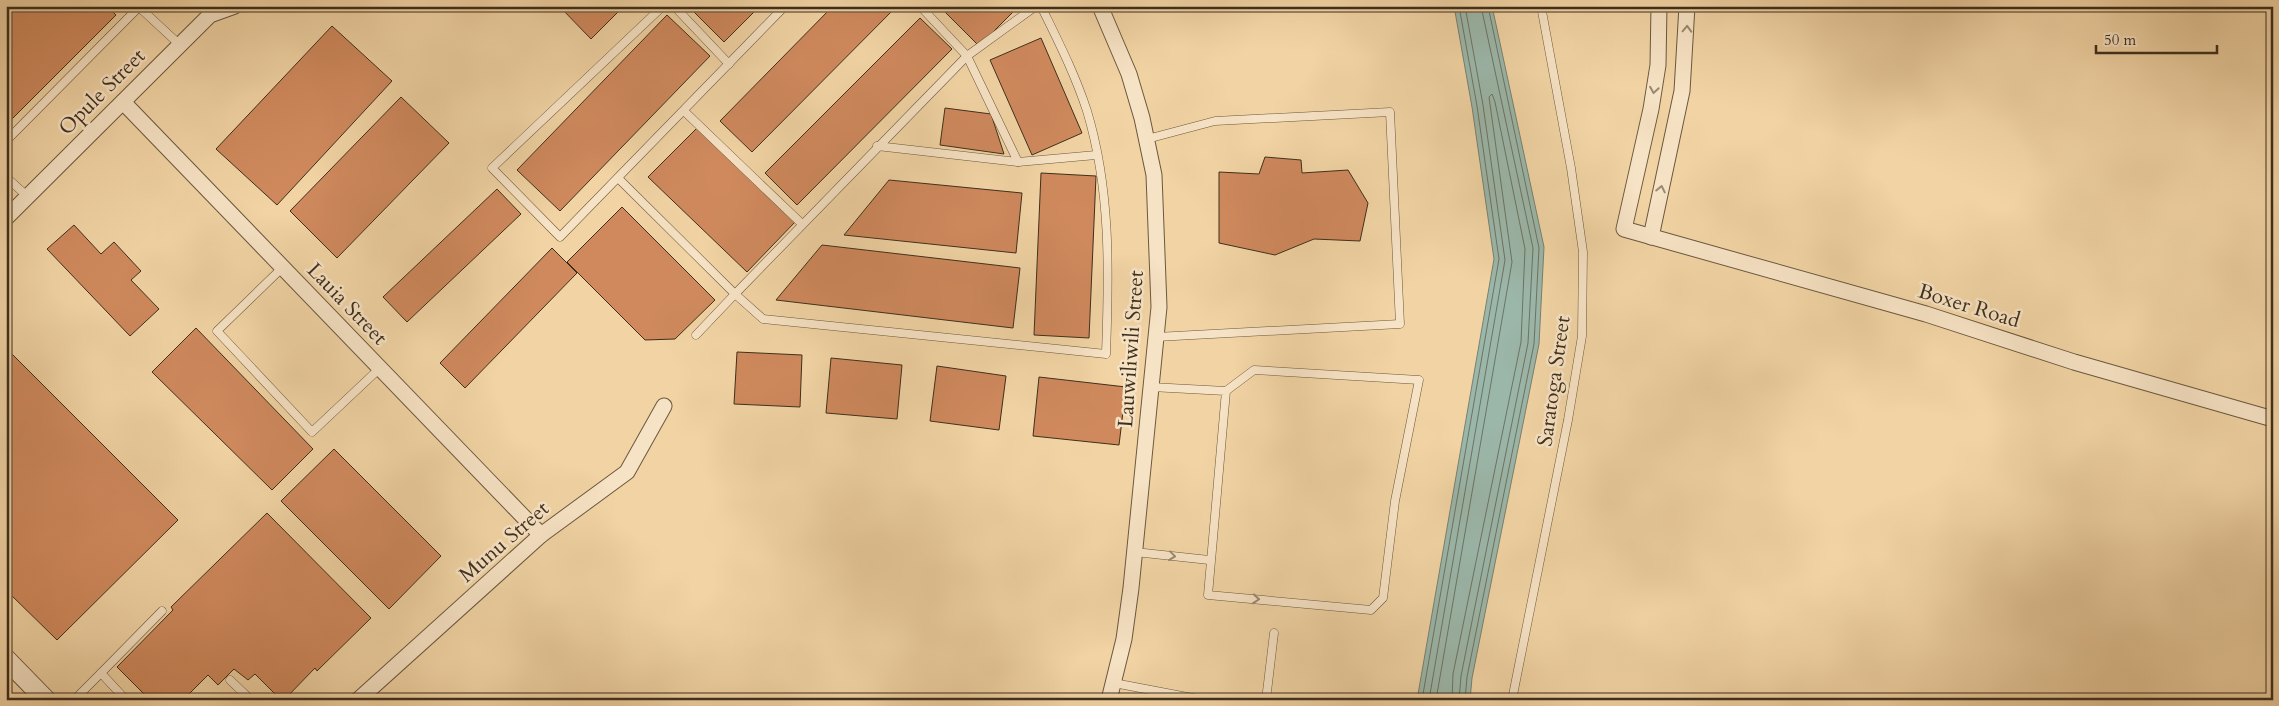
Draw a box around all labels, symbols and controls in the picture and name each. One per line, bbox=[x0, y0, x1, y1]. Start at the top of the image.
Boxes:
scale bar bbox=[2096, 22, 2218, 54]
one-way arrow bbox=[1682, 25, 1692, 32]
text: 50 m bbox=[2104, 30, 2136, 50]
street label: Opule Street bbox=[52, 42, 152, 142]
one-way arrow bbox=[1649, 86, 1660, 94]
one-way arrow bbox=[1655, 185, 1666, 194]
street label: Lauia Street bbox=[300, 256, 394, 352]
street label: Lauwiliwili Street bbox=[1111, 269, 1151, 429]
street label: Boxer Road bbox=[1915, 277, 2023, 335]
street label: Saratoga Street bbox=[1531, 314, 1578, 448]
street label: Munu Street bbox=[453, 494, 556, 589]
one-way arrow bbox=[1169, 550, 1177, 561]
one-way arrow bbox=[1253, 593, 1261, 604]

